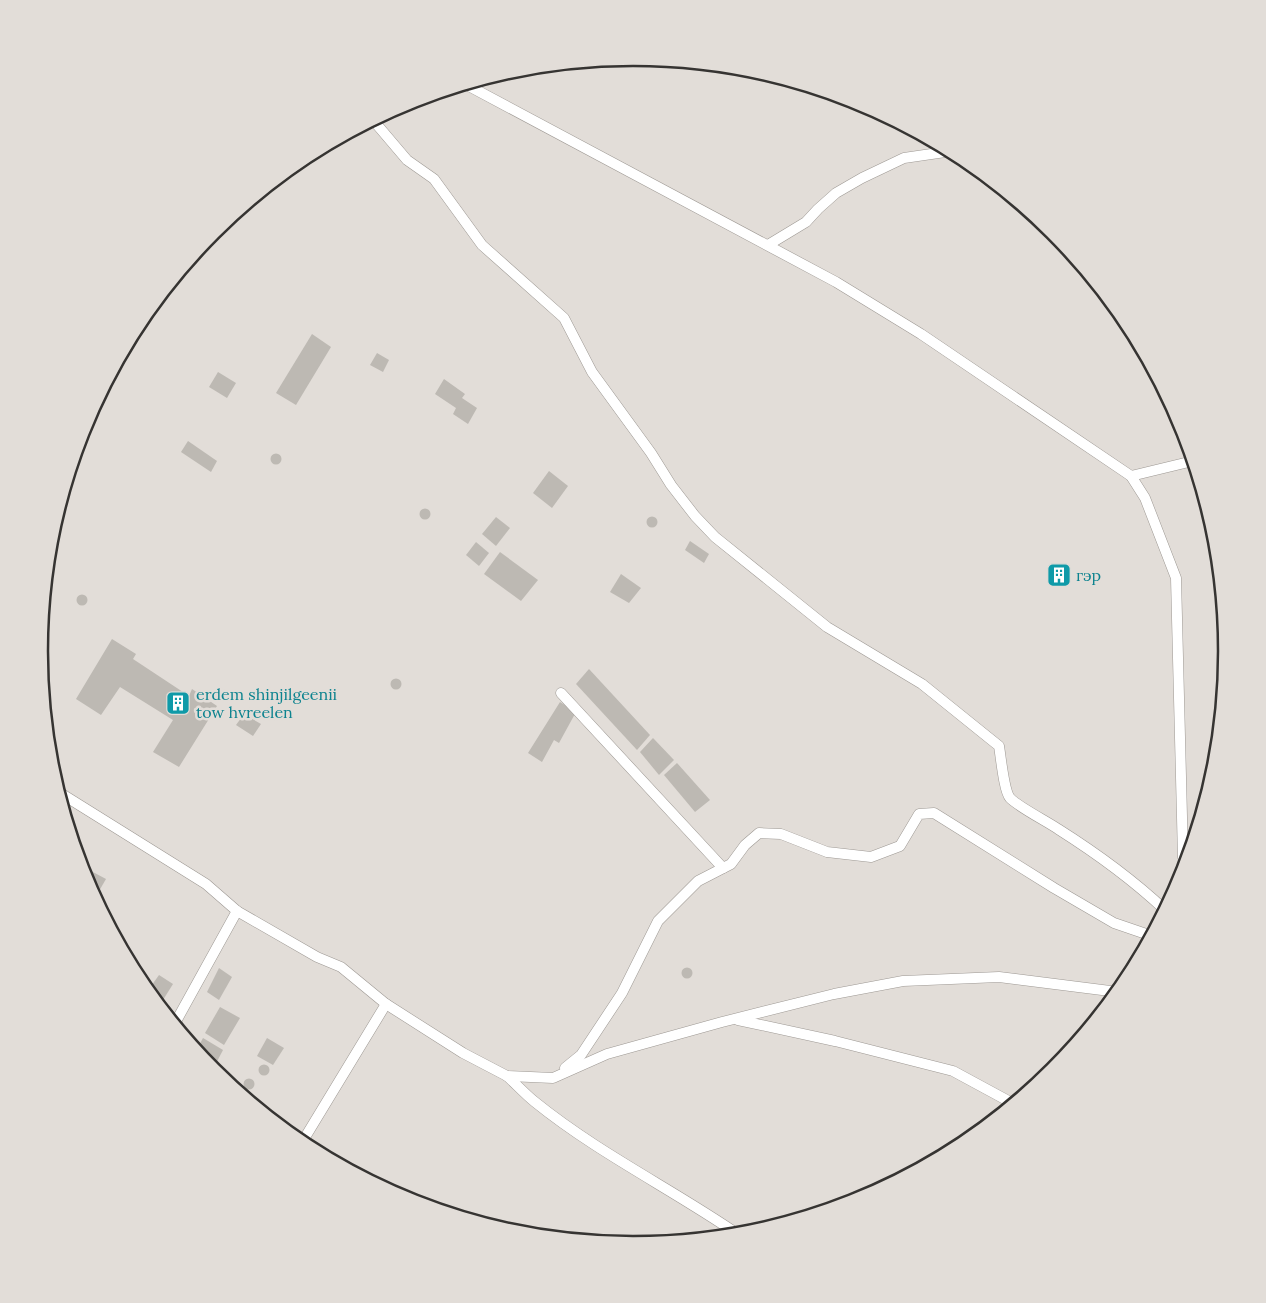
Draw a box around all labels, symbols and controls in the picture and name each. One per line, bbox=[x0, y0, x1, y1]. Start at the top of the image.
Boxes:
building icon: гэр bbox=[1046, 562, 1072, 588]
place label: гэр bbox=[1076, 565, 1101, 585]
place label: erdem shinjilgeenii tow hvreelen bbox=[196, 684, 337, 722]
building icon: erdem shinjilgeenii tow hvreelen bbox=[165, 690, 191, 716]

